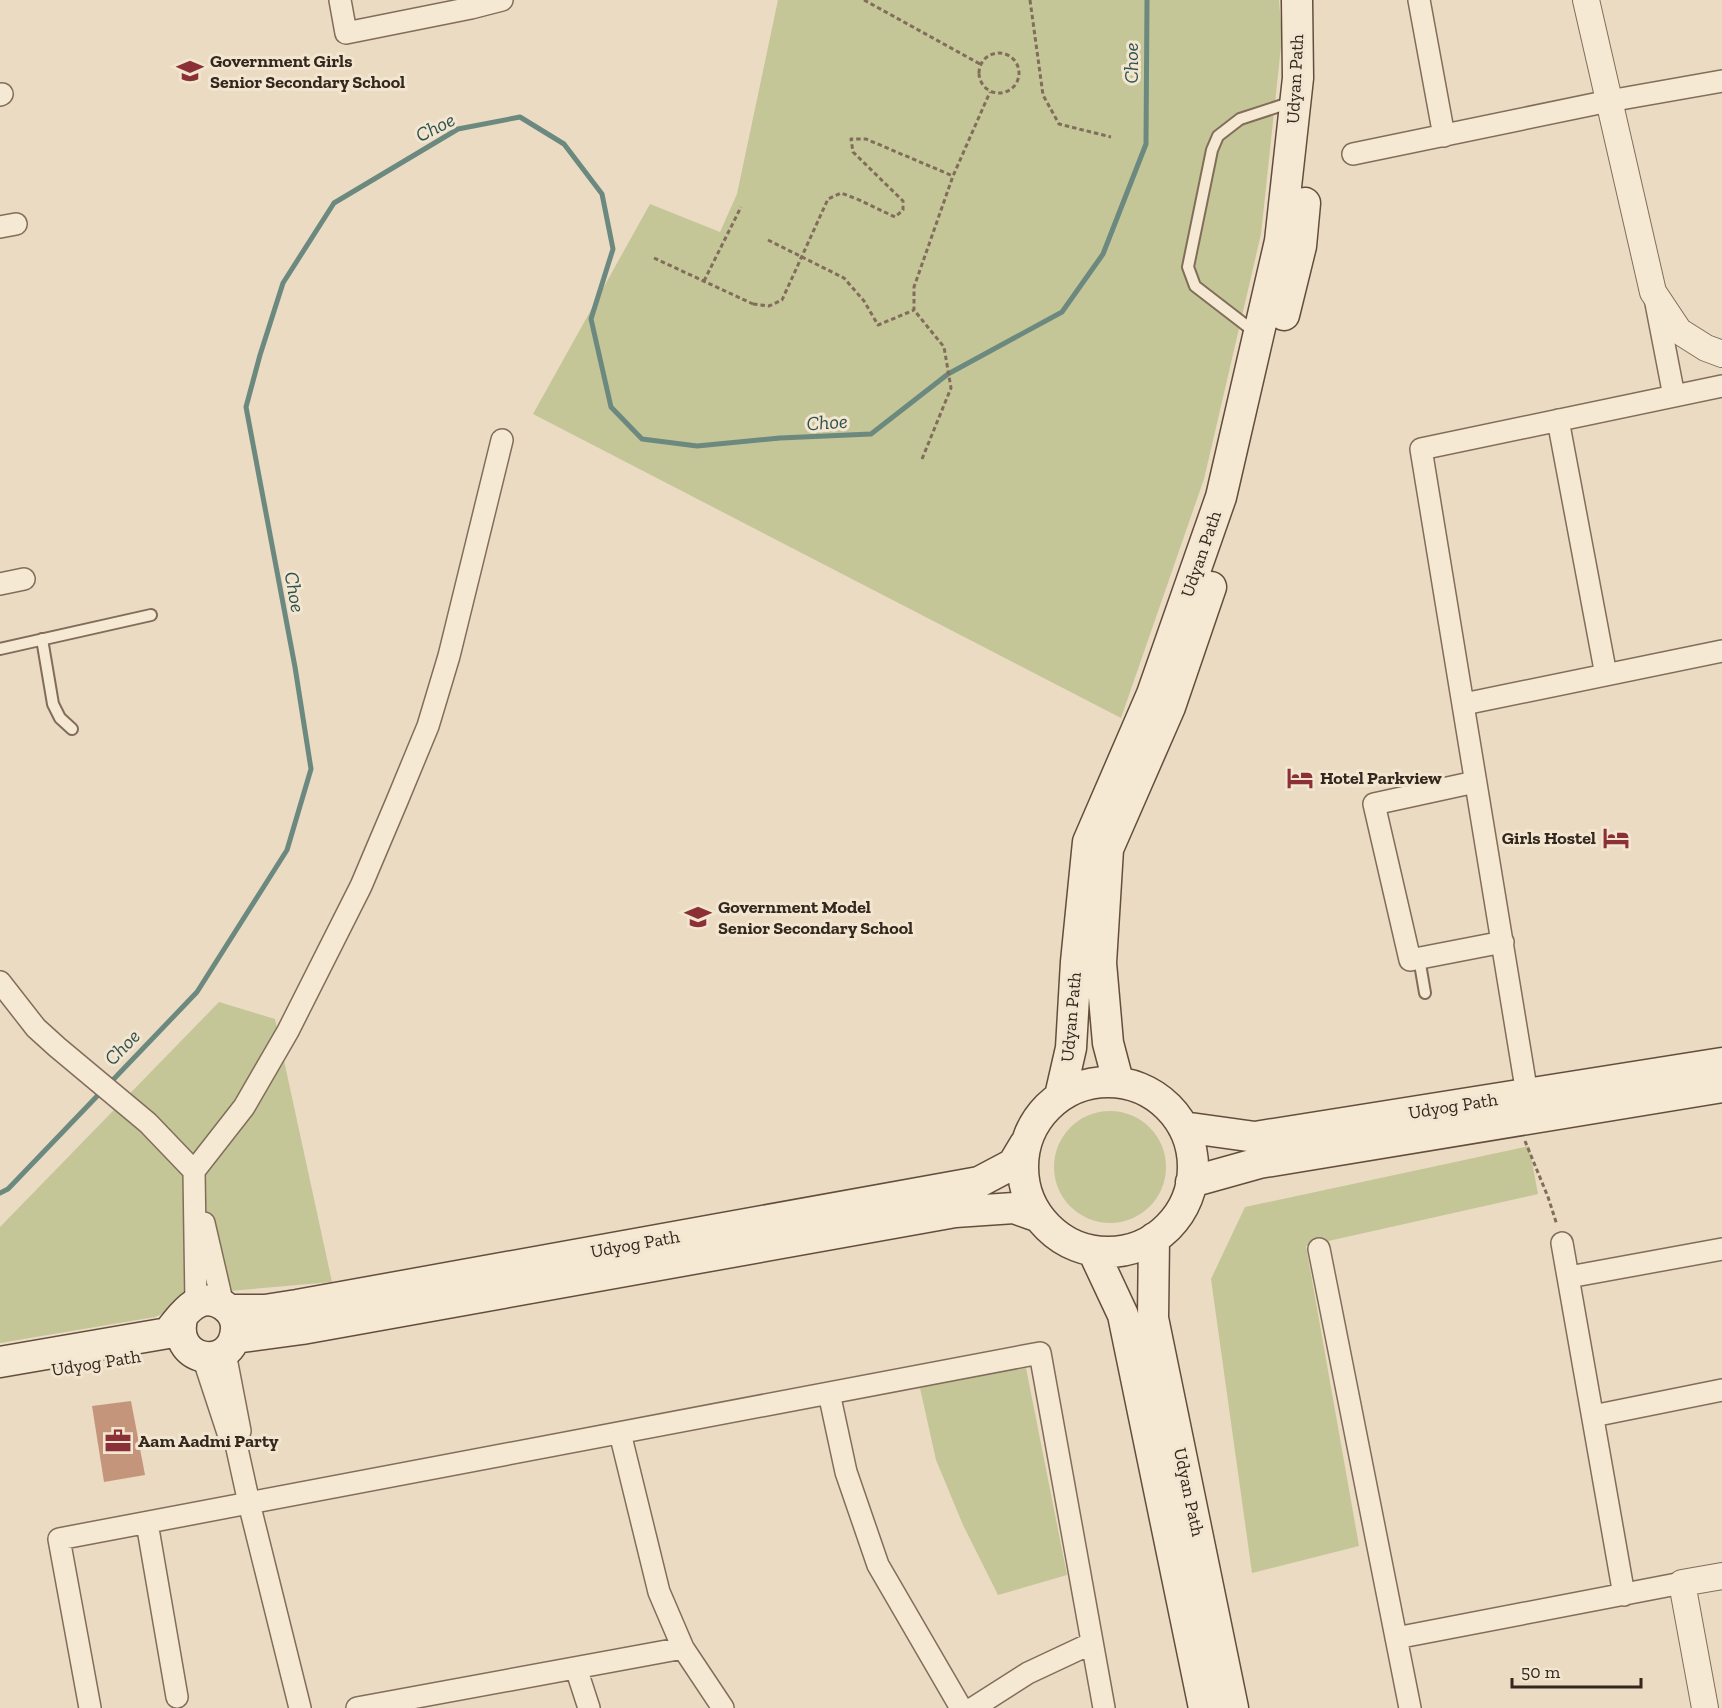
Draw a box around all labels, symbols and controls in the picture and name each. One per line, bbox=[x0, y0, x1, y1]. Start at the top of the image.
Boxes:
street label: Udyan Path bbox=[1282, 33, 1308, 125]
water label: Choe bbox=[1119, 42, 1143, 84]
place label: Government Girls Senior Secondary School bbox=[210, 50, 405, 93]
school or university icon: Government Girls Senior Secondary School bbox=[175, 56, 205, 86]
water label: Choe bbox=[411, 107, 459, 147]
water label: Choe bbox=[806, 409, 848, 435]
street label: Udyan Path bbox=[1176, 508, 1226, 600]
water label: Choe bbox=[280, 570, 310, 614]
hotel icon: Hotel Parkview bbox=[1285, 763, 1315, 793]
place label: Hotel Parkview bbox=[1320, 767, 1442, 789]
hotel icon: Girls Hostel bbox=[1601, 823, 1631, 853]
place label: Girls Hostel bbox=[1502, 827, 1596, 849]
place label: Government Model Senior Secondary School bbox=[718, 896, 913, 939]
school or university icon: Government Model Senior Secondary School bbox=[683, 902, 713, 932]
street label: Udyan Path bbox=[1056, 971, 1086, 1063]
water label: Choe bbox=[99, 1024, 145, 1070]
street label: Udyog Path bbox=[1407, 1088, 1499, 1124]
street label: Udyog Path bbox=[589, 1225, 681, 1263]
street label: Udyog Path bbox=[50, 1345, 142, 1381]
office icon: Aam Aadmi Party bbox=[103, 1426, 133, 1456]
place label: Aam Aadmi Party bbox=[138, 1430, 279, 1452]
street label: Udyan Path bbox=[1169, 1446, 1209, 1538]
scale bar bbox=[1512, 1651, 1641, 1689]
text: 50 m bbox=[1521, 1661, 1561, 1683]

